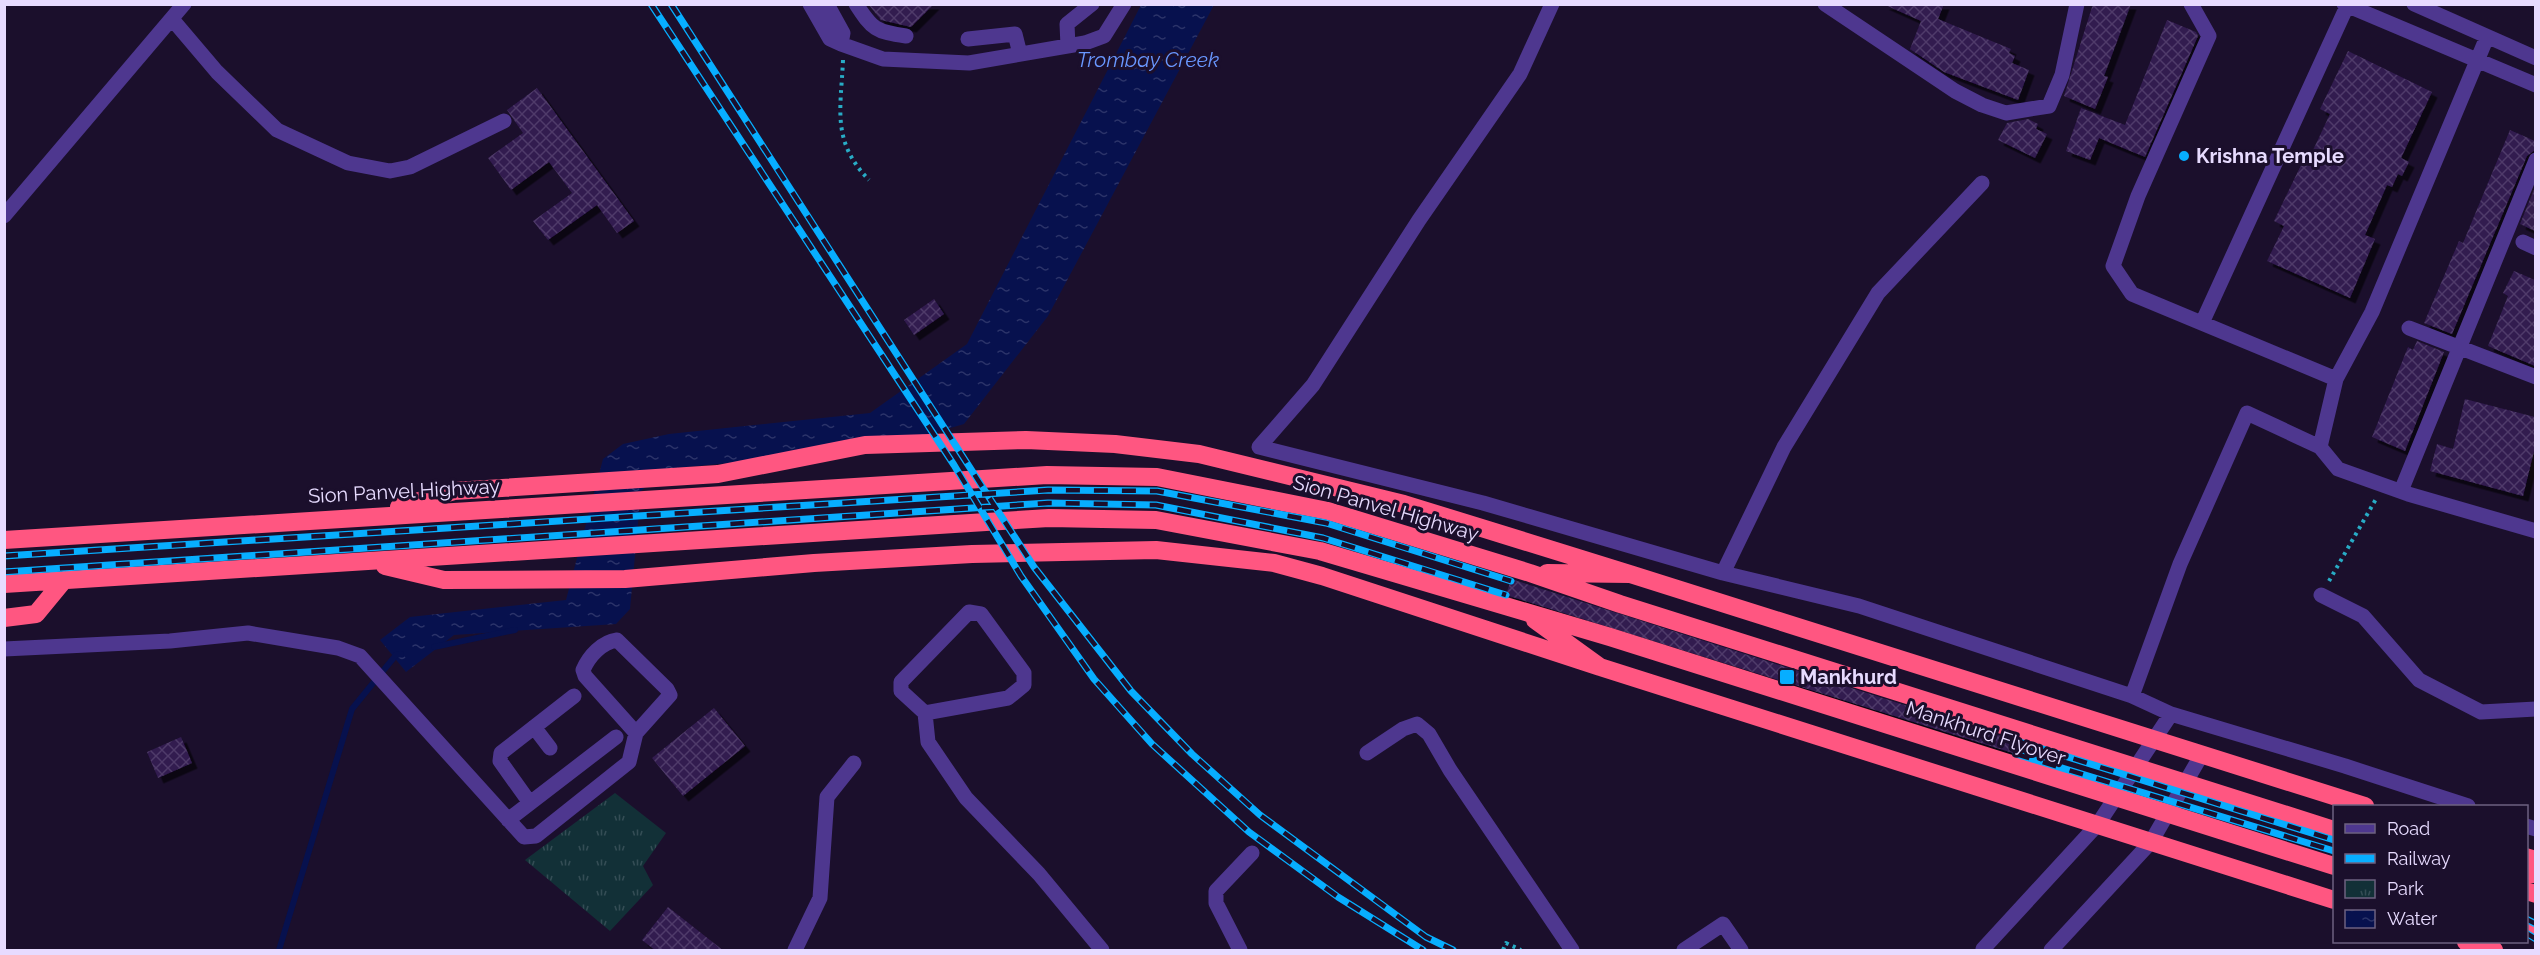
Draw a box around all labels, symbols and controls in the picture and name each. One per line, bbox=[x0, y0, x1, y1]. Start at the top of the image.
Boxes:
water label: Trombay Creek bbox=[1077, 47, 1219, 72]
place label: Krishna Temple bbox=[2196, 144, 2344, 168]
marker: Krishna Temple bbox=[2177, 149, 2191, 163]
street label: Sion Panvel Highway bbox=[1290, 470, 1482, 546]
street label: Sion Panvel Highway bbox=[307, 474, 501, 508]
place label: Mankhurd bbox=[1800, 665, 1897, 689]
marker: Mankhurd bbox=[1778, 668, 1796, 686]
street label: Mankhurd Flyover bbox=[1903, 696, 2069, 770]
legend bbox=[2333, 805, 2528, 943]
text: Road bbox=[2387, 818, 2430, 839]
text: Railway bbox=[2387, 848, 2451, 869]
text: Park bbox=[2387, 878, 2424, 899]
text: Water bbox=[2387, 908, 2438, 929]

